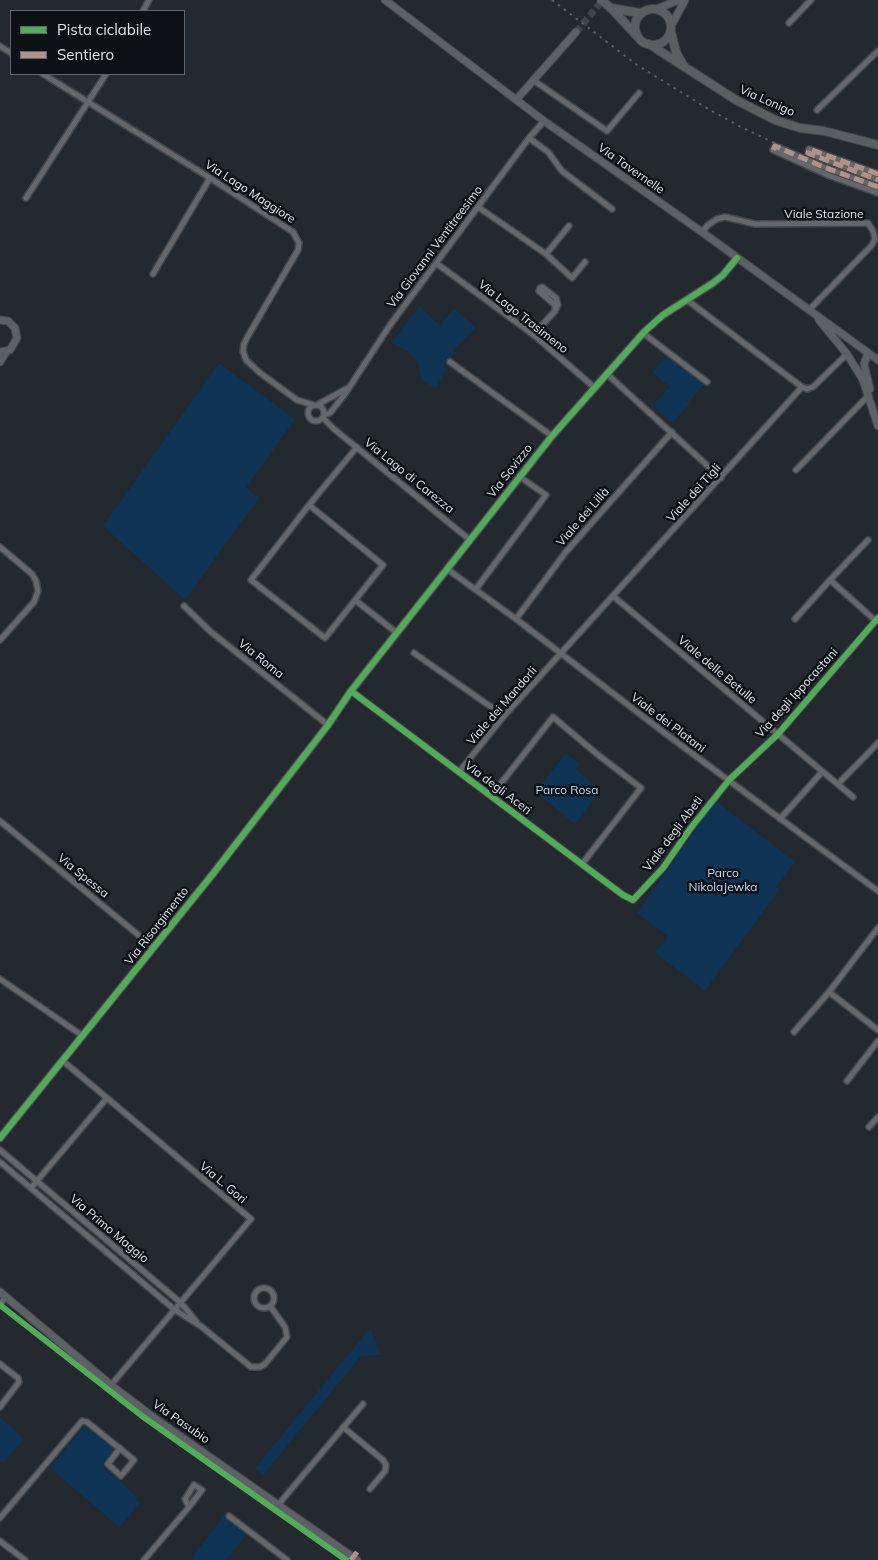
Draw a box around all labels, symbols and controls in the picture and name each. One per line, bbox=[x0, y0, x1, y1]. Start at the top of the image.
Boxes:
legend bbox=[10, 10, 185, 75]
text: Pista ciclabile bbox=[57, 20, 151, 39]
text: Sentiero bbox=[57, 45, 114, 64]
street label: Via Lonigo bbox=[737, 82, 797, 120]
street label: Via Tavernelle bbox=[595, 141, 667, 197]
street label: Via Lago Maggiore bbox=[202, 157, 298, 227]
street label: Via Giovanni Ventitreesimo bbox=[384, 183, 486, 311]
street label: Viale Stazione bbox=[784, 207, 864, 221]
street label: Via Lago Trasimeno bbox=[475, 277, 571, 357]
street label: Via Lago di Carezza bbox=[361, 435, 457, 517]
street label: Via Sovizzo bbox=[485, 441, 535, 501]
street label: Viale dei Tigli bbox=[664, 461, 724, 525]
street label: Viale dei Lillà bbox=[554, 485, 612, 549]
street label: Viale delle Betulle bbox=[675, 633, 759, 707]
street label: Via Roma bbox=[235, 636, 287, 682]
street label: Via degli Ippocastani bbox=[753, 645, 841, 741]
street label: Viale dei Mandorli bbox=[464, 664, 540, 748]
street label: Viale dei Platani bbox=[628, 690, 708, 756]
street label: Via degli Aceri bbox=[462, 758, 534, 818]
park label: Parco Rosa bbox=[536, 783, 598, 797]
street label: Viale degli Abeti bbox=[640, 794, 706, 874]
street label: Via Spessa bbox=[54, 851, 112, 901]
park label: Parco NikolaJewka bbox=[689, 866, 757, 894]
street label: Via Risorgimento bbox=[122, 884, 192, 968]
street label: Via L. Gori bbox=[197, 1159, 249, 1207]
street label: Via Primo Maggio bbox=[67, 1192, 151, 1266]
street label: Via Pasubio bbox=[150, 1397, 212, 1447]

